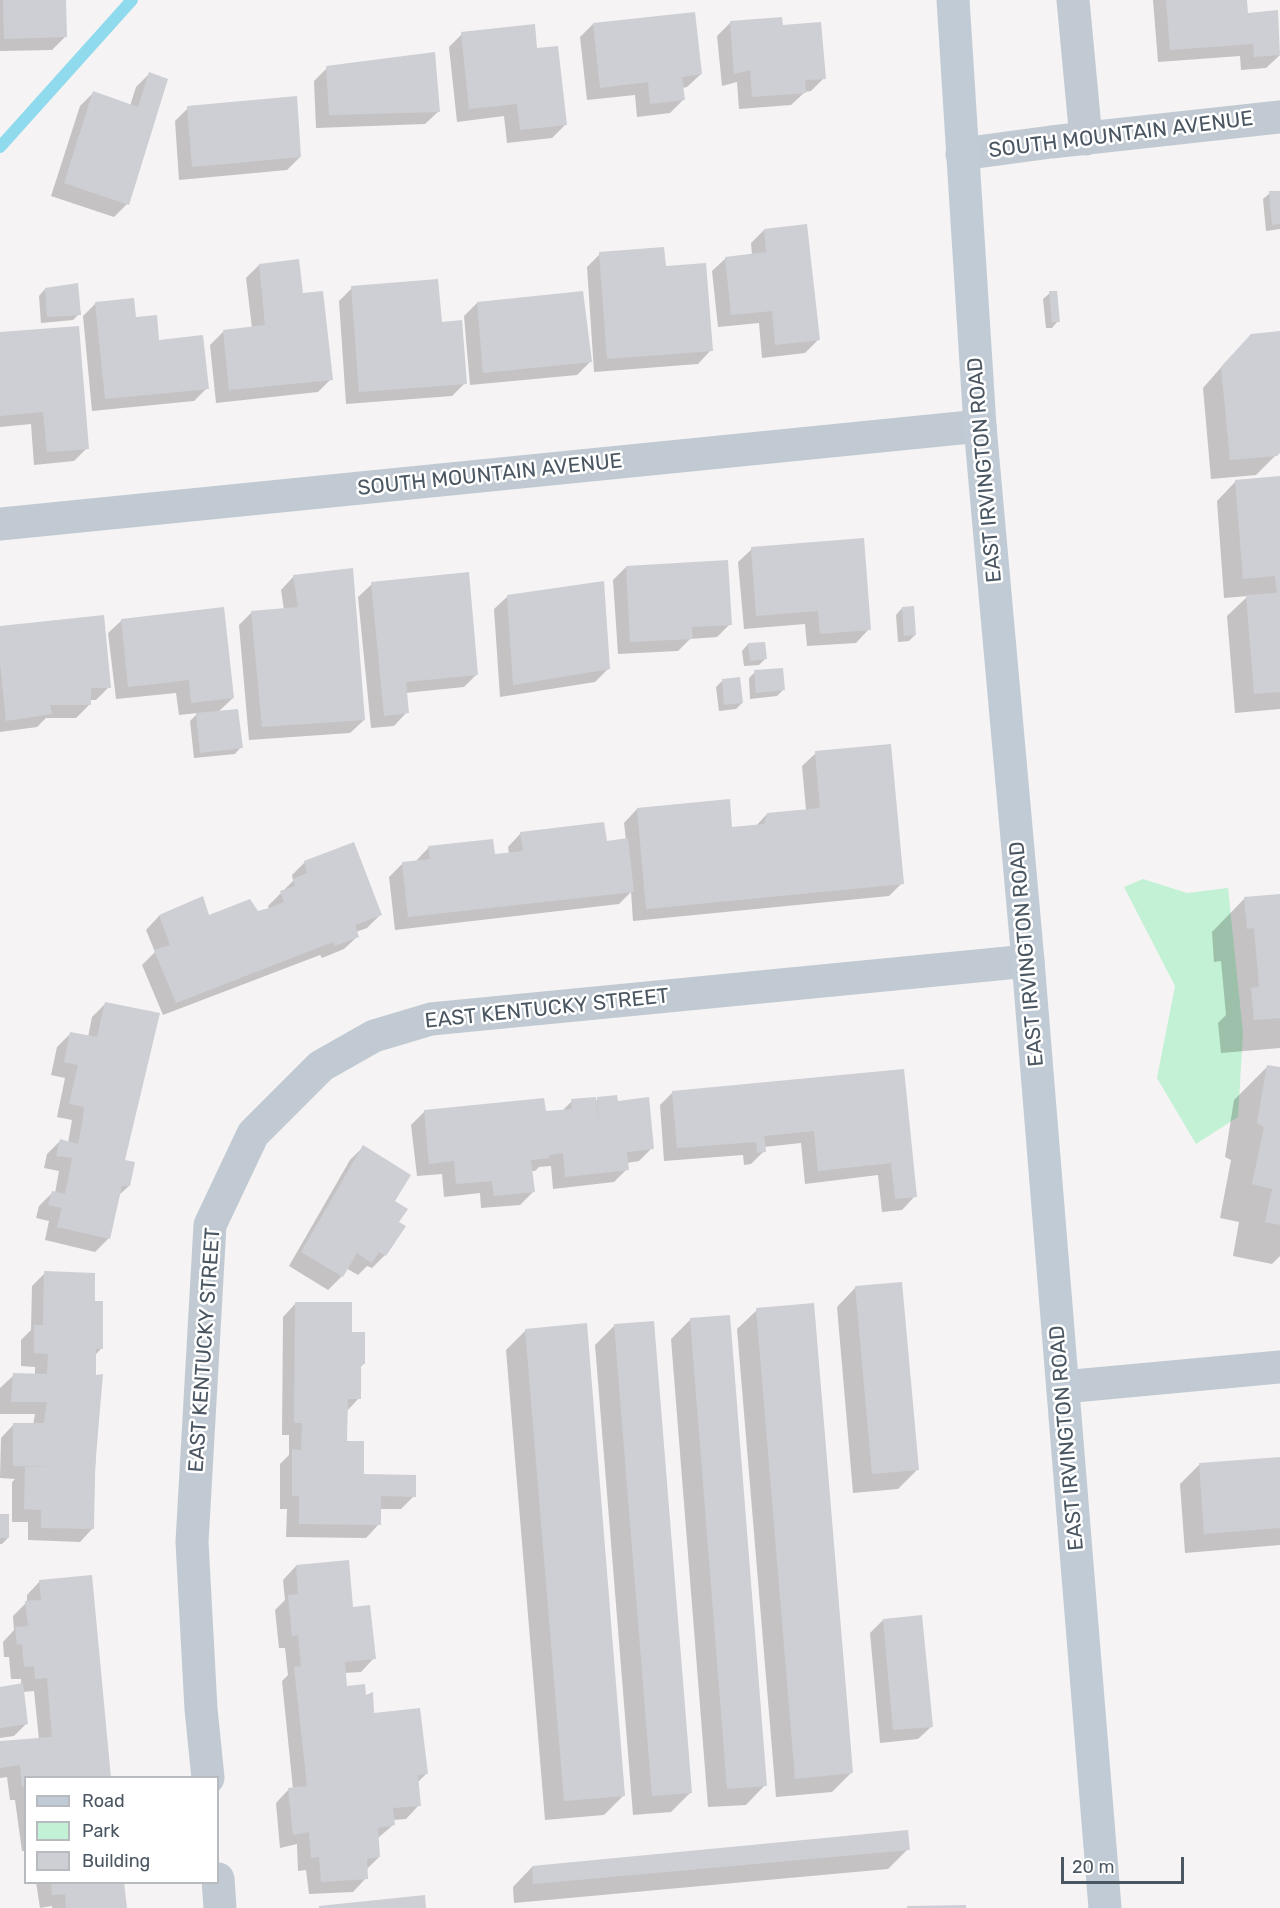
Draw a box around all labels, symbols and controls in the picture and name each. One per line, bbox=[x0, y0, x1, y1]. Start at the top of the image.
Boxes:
street label: SOUTH MOUNTAIN AVENUE bbox=[987, 106, 1255, 164]
street label: EAST IRVINGTON ROAD bbox=[963, 356, 1007, 584]
street label: SOUTH MOUNTAIN AVENUE bbox=[356, 449, 624, 501]
street label: EAST IRVINGTON ROAD bbox=[1005, 840, 1049, 1068]
street label: EAST KENTUCKY STREET bbox=[424, 984, 670, 1034]
street label: EAST KENTUCKY STREET bbox=[184, 1227, 226, 1473]
street label: EAST IRVINGTON ROAD bbox=[1045, 1324, 1089, 1552]
legend bbox=[24, 1776, 219, 1884]
text: Road bbox=[82, 1790, 125, 1812]
text: Park bbox=[82, 1820, 119, 1842]
scale bar bbox=[1064, 1845, 1187, 1883]
text: Building bbox=[82, 1850, 150, 1872]
text: 20 m bbox=[1072, 1856, 1114, 1878]

